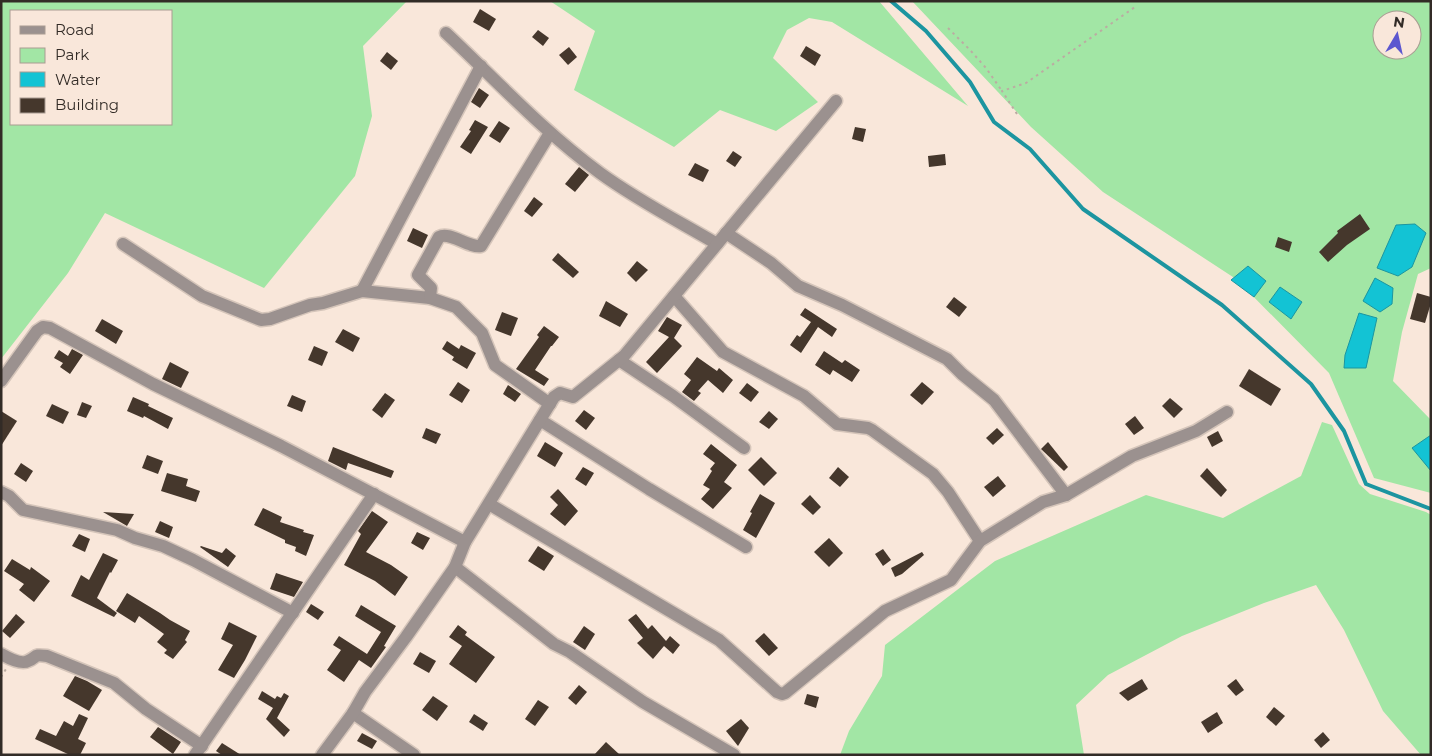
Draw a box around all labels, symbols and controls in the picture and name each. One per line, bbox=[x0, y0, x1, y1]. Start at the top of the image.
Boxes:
legend bbox=[10, 10, 172, 125]
north arrow bbox=[1372, 10, 1422, 60]
text: N bbox=[1392, 12, 1406, 32]
text: Road bbox=[55, 20, 94, 39]
text: Park bbox=[55, 45, 89, 64]
text: Water bbox=[55, 70, 101, 89]
text: Building bbox=[55, 95, 119, 114]

